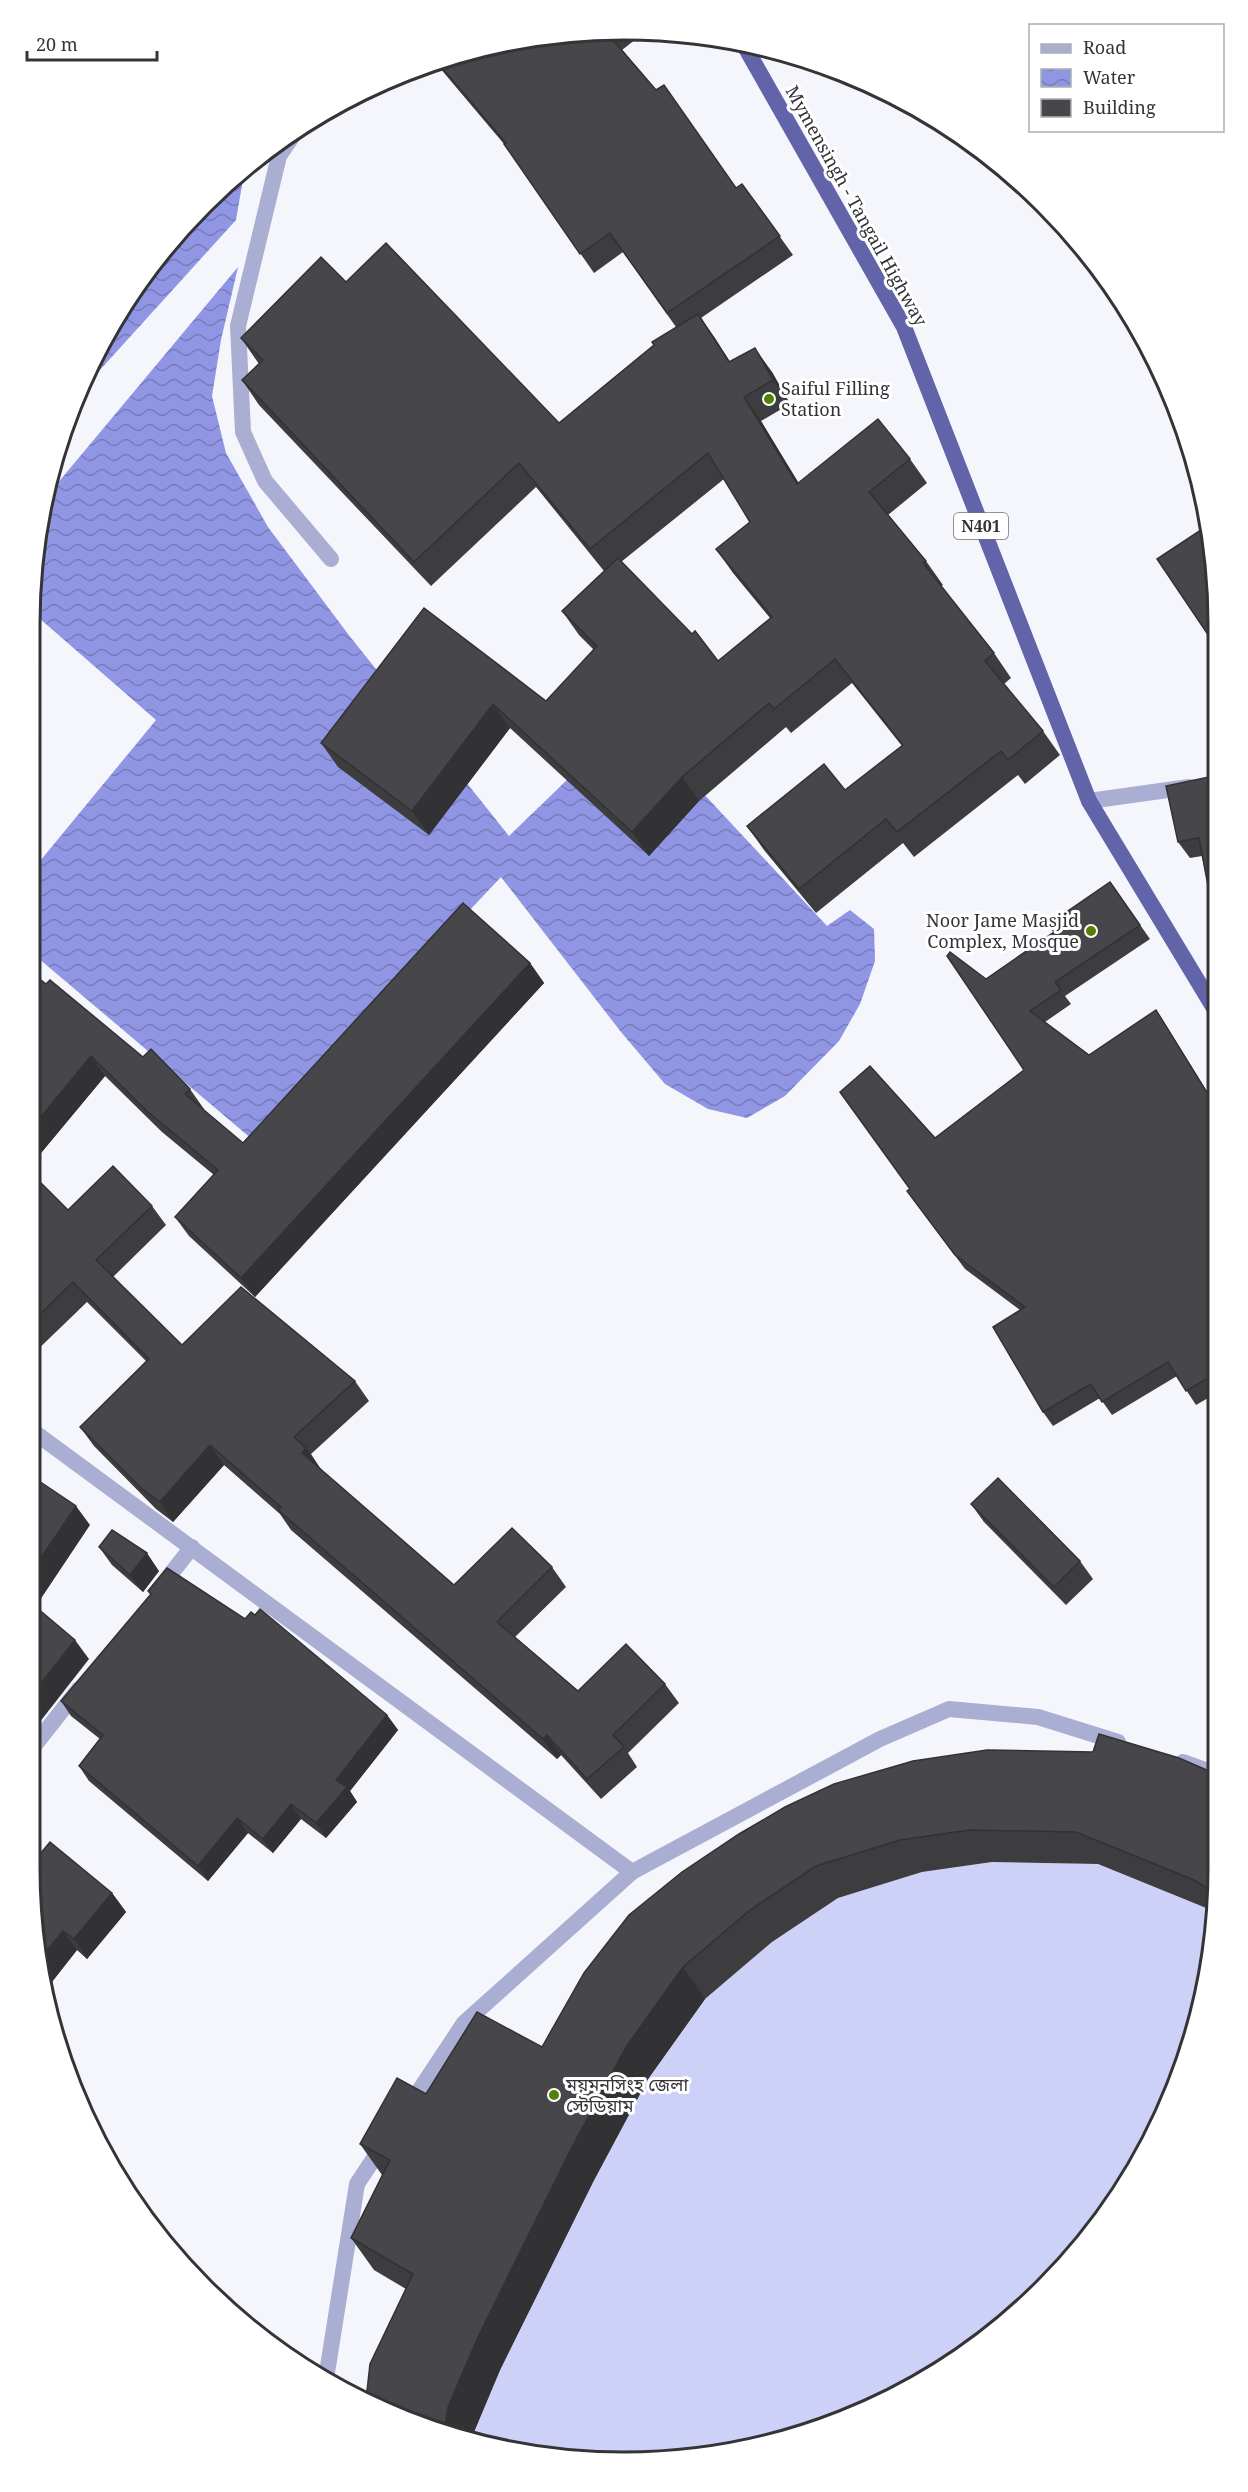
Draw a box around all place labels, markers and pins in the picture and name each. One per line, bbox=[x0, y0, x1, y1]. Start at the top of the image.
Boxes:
place label: Saiful Filling Station bbox=[781, 376, 890, 421]
marker: Saiful Filling Station bbox=[762, 392, 776, 406]
place label: Noor Jame Masjid Complex, Mosque bbox=[926, 908, 1079, 953]
marker: Noor Jame Masjid Complex, Mosque bbox=[1084, 924, 1098, 938]
place label: ময়মনসিংহ জেলা স্টেডিয়াম bbox=[565, 2072, 688, 2117]
marker: ময়মনসিংহ জেলা স্টেডিয়াম bbox=[547, 2088, 561, 2102]

